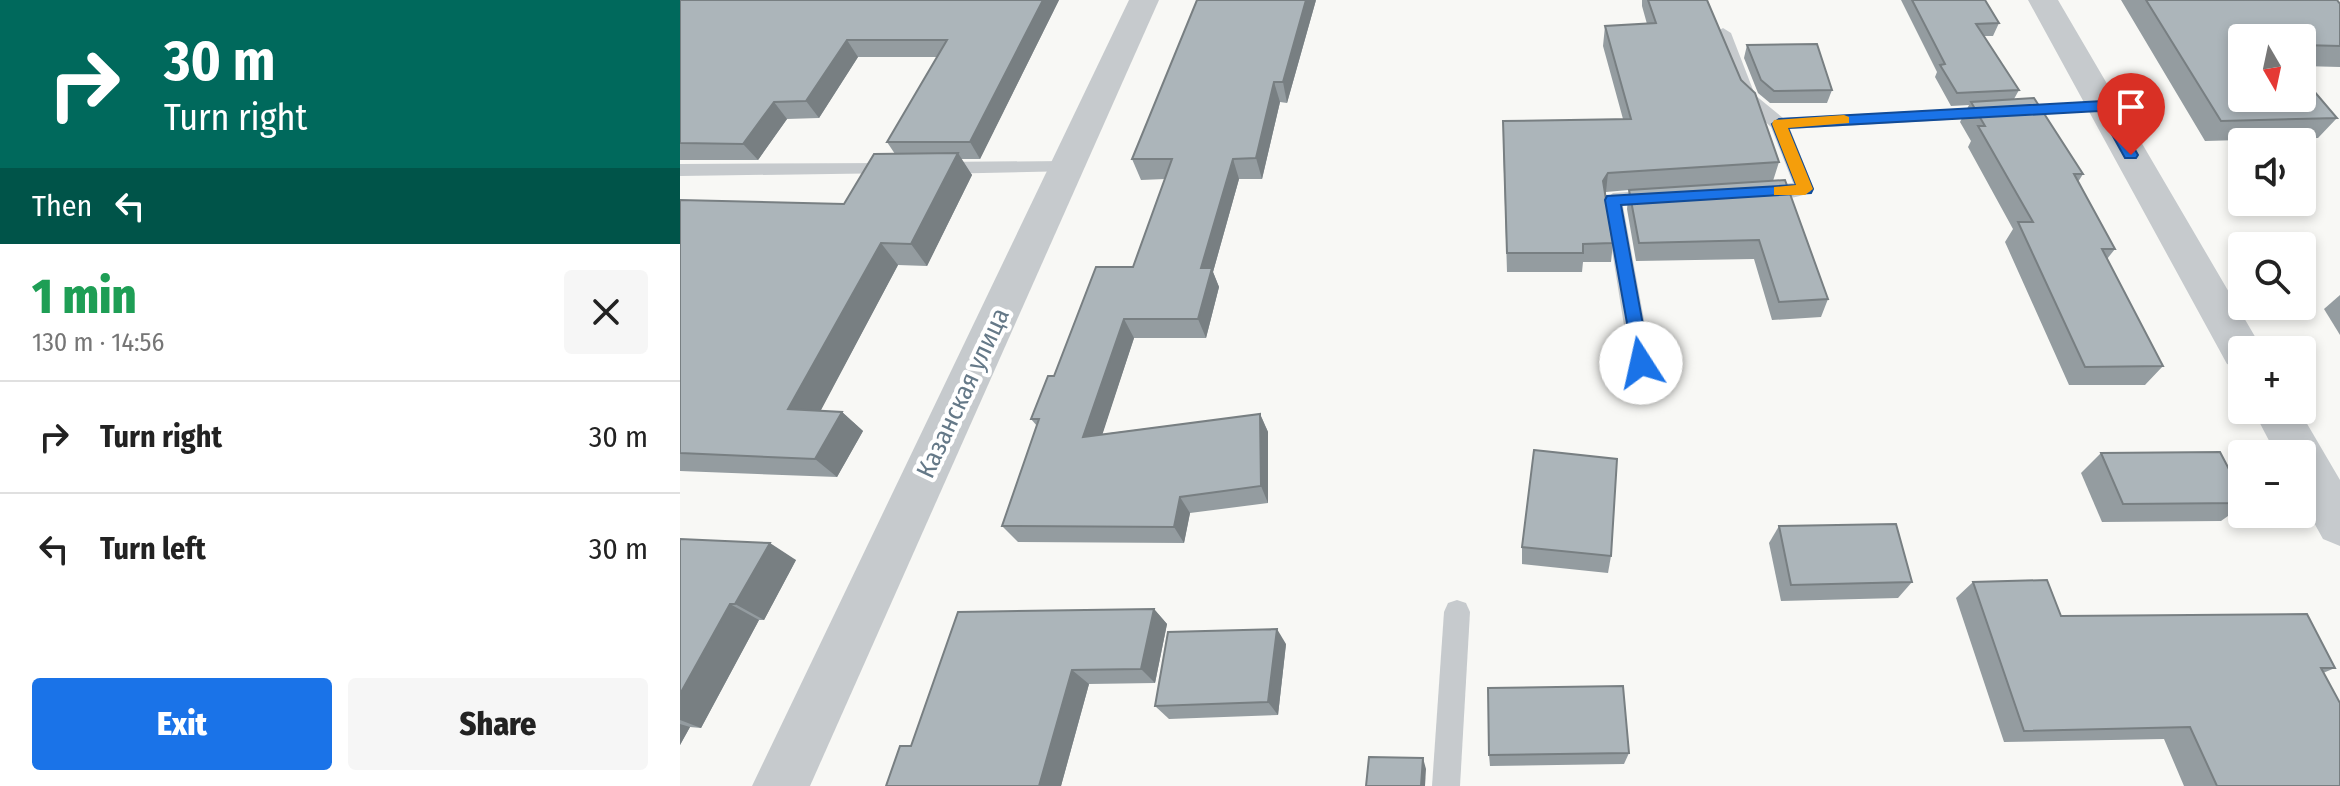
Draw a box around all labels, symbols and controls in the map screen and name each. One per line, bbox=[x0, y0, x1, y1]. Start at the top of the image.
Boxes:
north arrow bbox=[2228, 24, 2316, 112]
map controls bbox=[2228, 24, 2316, 528]
text: 30 m bbox=[164, 28, 275, 95]
icon: right bbox=[32, 32, 136, 136]
pin bbox=[2097, 73, 2165, 155]
icon: arrive bbox=[2109, 85, 2153, 129]
text: Turn right bbox=[164, 96, 307, 140]
button: sound bbox=[2228, 128, 2316, 216]
icon: left bbox=[108, 184, 152, 228]
text: Then bbox=[32, 188, 92, 224]
button: search bbox=[2228, 232, 2316, 320]
text: 1 min bbox=[32, 268, 136, 326]
button: close bbox=[564, 270, 648, 354]
street label: Казанская улица bbox=[910, 303, 1016, 483]
position arrow bbox=[1599, 321, 1683, 405]
text: 130 m · 14:56 bbox=[32, 327, 164, 358]
button: + bbox=[2228, 336, 2316, 424]
icon: right bbox=[32, 415, 76, 459]
text: Turn right bbox=[100, 419, 222, 455]
text: 30 m bbox=[589, 419, 648, 455]
button: − bbox=[2228, 440, 2316, 528]
icon: left bbox=[32, 527, 76, 571]
text: Turn left bbox=[100, 531, 206, 567]
text: 30 m bbox=[589, 531, 648, 567]
button: Exit bbox=[32, 678, 332, 770]
button: Share bbox=[348, 678, 648, 770]

